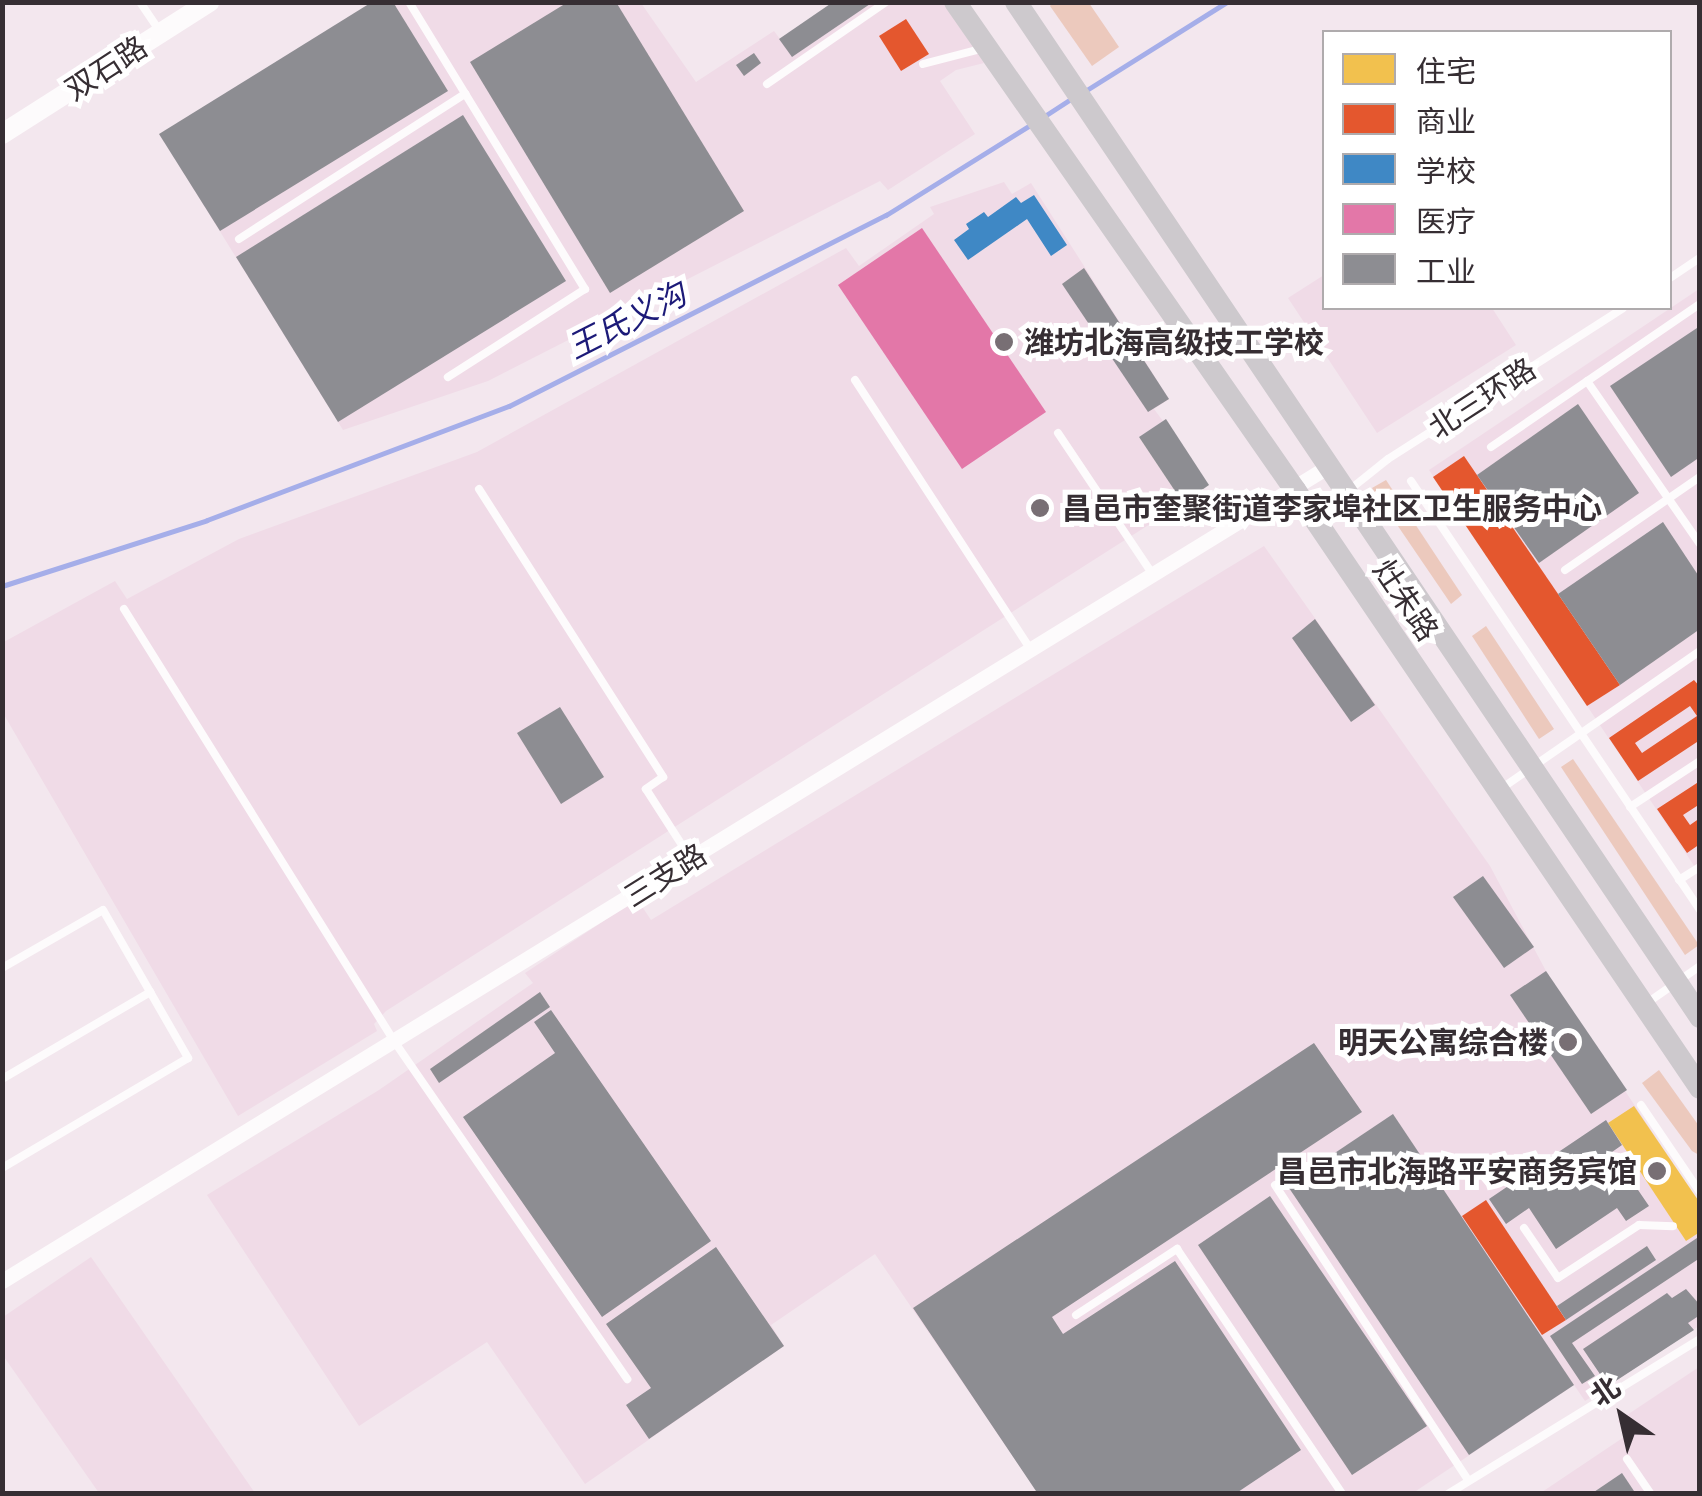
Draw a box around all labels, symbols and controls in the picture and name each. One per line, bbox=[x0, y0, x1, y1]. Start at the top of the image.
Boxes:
street label: 双石路 bbox=[58, 28, 154, 108]
legend bbox=[1322, 30, 1672, 310]
text: 住宅 bbox=[1416, 51, 1476, 91]
text: 商业 bbox=[1416, 101, 1476, 141]
text: 学校 bbox=[1416, 151, 1476, 191]
text: 医疗 bbox=[1416, 201, 1476, 241]
text: 工业 bbox=[1416, 251, 1476, 291]
water label: 王氏义沟 bbox=[561, 275, 693, 367]
place label: 潍坊北海高级技工学校 bbox=[1024, 324, 1324, 360]
marker: 潍坊北海高级技工学校 bbox=[993, 331, 1015, 353]
street label: 北三环路 bbox=[1422, 350, 1542, 446]
place label: 昌邑市奎聚街道李家埠社区卫生服务中心 bbox=[1062, 490, 1602, 526]
marker: 昌邑市奎聚街道李家埠社区卫生服务中心 bbox=[1027, 495, 1053, 521]
street label: 灶朱路 bbox=[1366, 553, 1446, 647]
street label: 三支路 bbox=[617, 836, 713, 914]
place label: 明天公寓综合楼 bbox=[1338, 1024, 1548, 1060]
marker: 明天公寓综合楼 bbox=[1557, 1031, 1579, 1053]
place label: 昌邑市北海路平安商务宾馆 bbox=[1277, 1153, 1637, 1189]
marker: 昌邑市北海路平安商务宾馆 bbox=[1646, 1160, 1668, 1182]
north arrow bbox=[1572, 1366, 1672, 1466]
text: 北 bbox=[1583, 1368, 1627, 1415]

